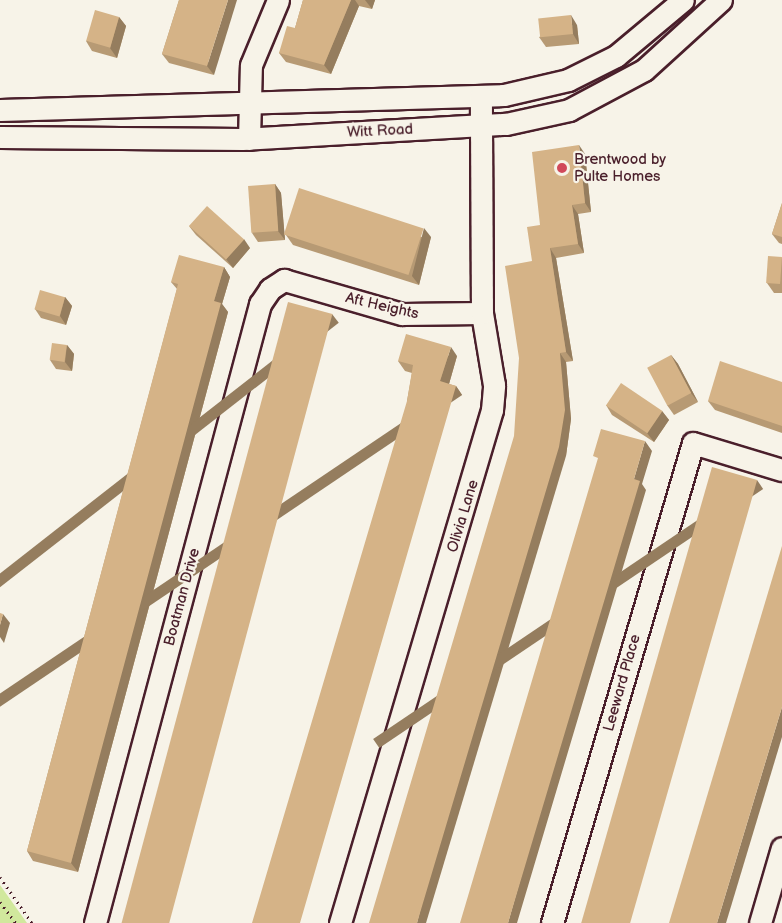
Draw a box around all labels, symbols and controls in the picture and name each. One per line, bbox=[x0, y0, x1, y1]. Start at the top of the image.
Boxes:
street label: Witt Road bbox=[347, 120, 413, 142]
place label: Brentwood by Pulte Homes bbox=[574, 150, 666, 185]
marker: Brentwood by Pulte Homes bbox=[555, 161, 569, 175]
street label: Aft Heights bbox=[344, 289, 420, 323]
street label: Olivia Lane bbox=[443, 477, 483, 555]
street label: Boatman Drive bbox=[160, 546, 204, 648]
street label: Leeward Place bbox=[600, 632, 644, 734]

